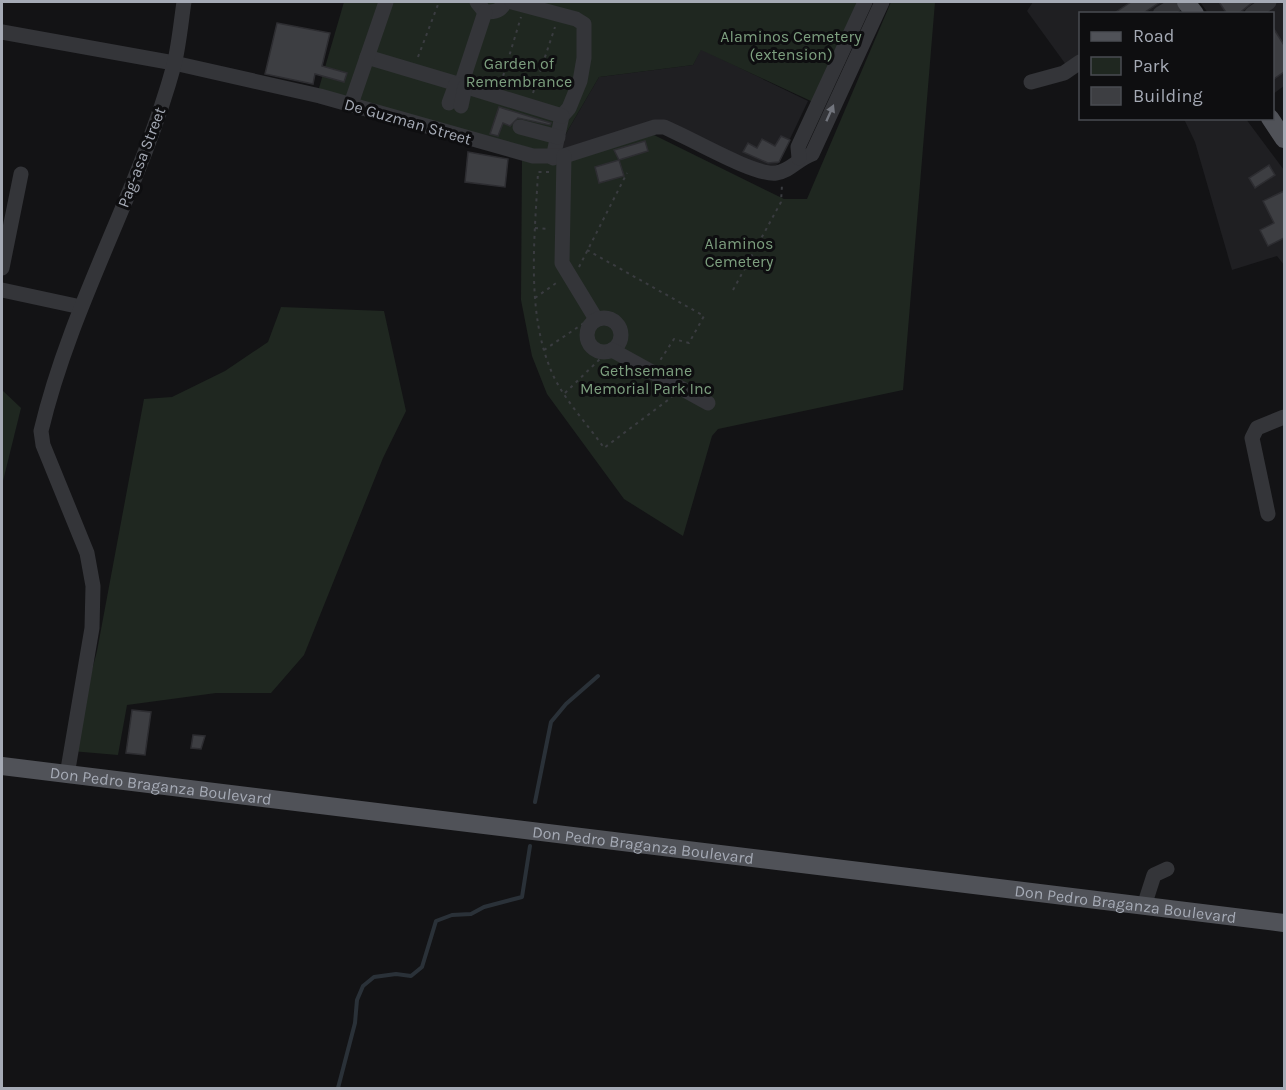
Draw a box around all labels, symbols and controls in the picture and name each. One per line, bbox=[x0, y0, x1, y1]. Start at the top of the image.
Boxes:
legend bbox=[1079, 12, 1274, 120]
text: Road bbox=[1133, 25, 1174, 47]
park label: Alaminos Cemetery (extension) bbox=[720, 27, 862, 64]
park label: Garden of Remembrance bbox=[466, 54, 572, 91]
text: Park bbox=[1133, 55, 1170, 77]
text: Building bbox=[1133, 85, 1203, 107]
street label: De Guzman Street bbox=[342, 94, 474, 149]
one-way arrow bbox=[825, 103, 835, 121]
street label: Pag-asa Street bbox=[114, 104, 169, 210]
park label: Alaminos Cemetery bbox=[704, 234, 774, 271]
park label: Gethsemane Memorial Park Inc bbox=[580, 361, 712, 398]
street label: Don Pedro Braganza Boulevard bbox=[49, 763, 273, 809]
street label: Don Pedro Braganza Boulevard bbox=[531, 822, 755, 868]
street label: Don Pedro Braganza Boulevard bbox=[1014, 881, 1237, 927]

